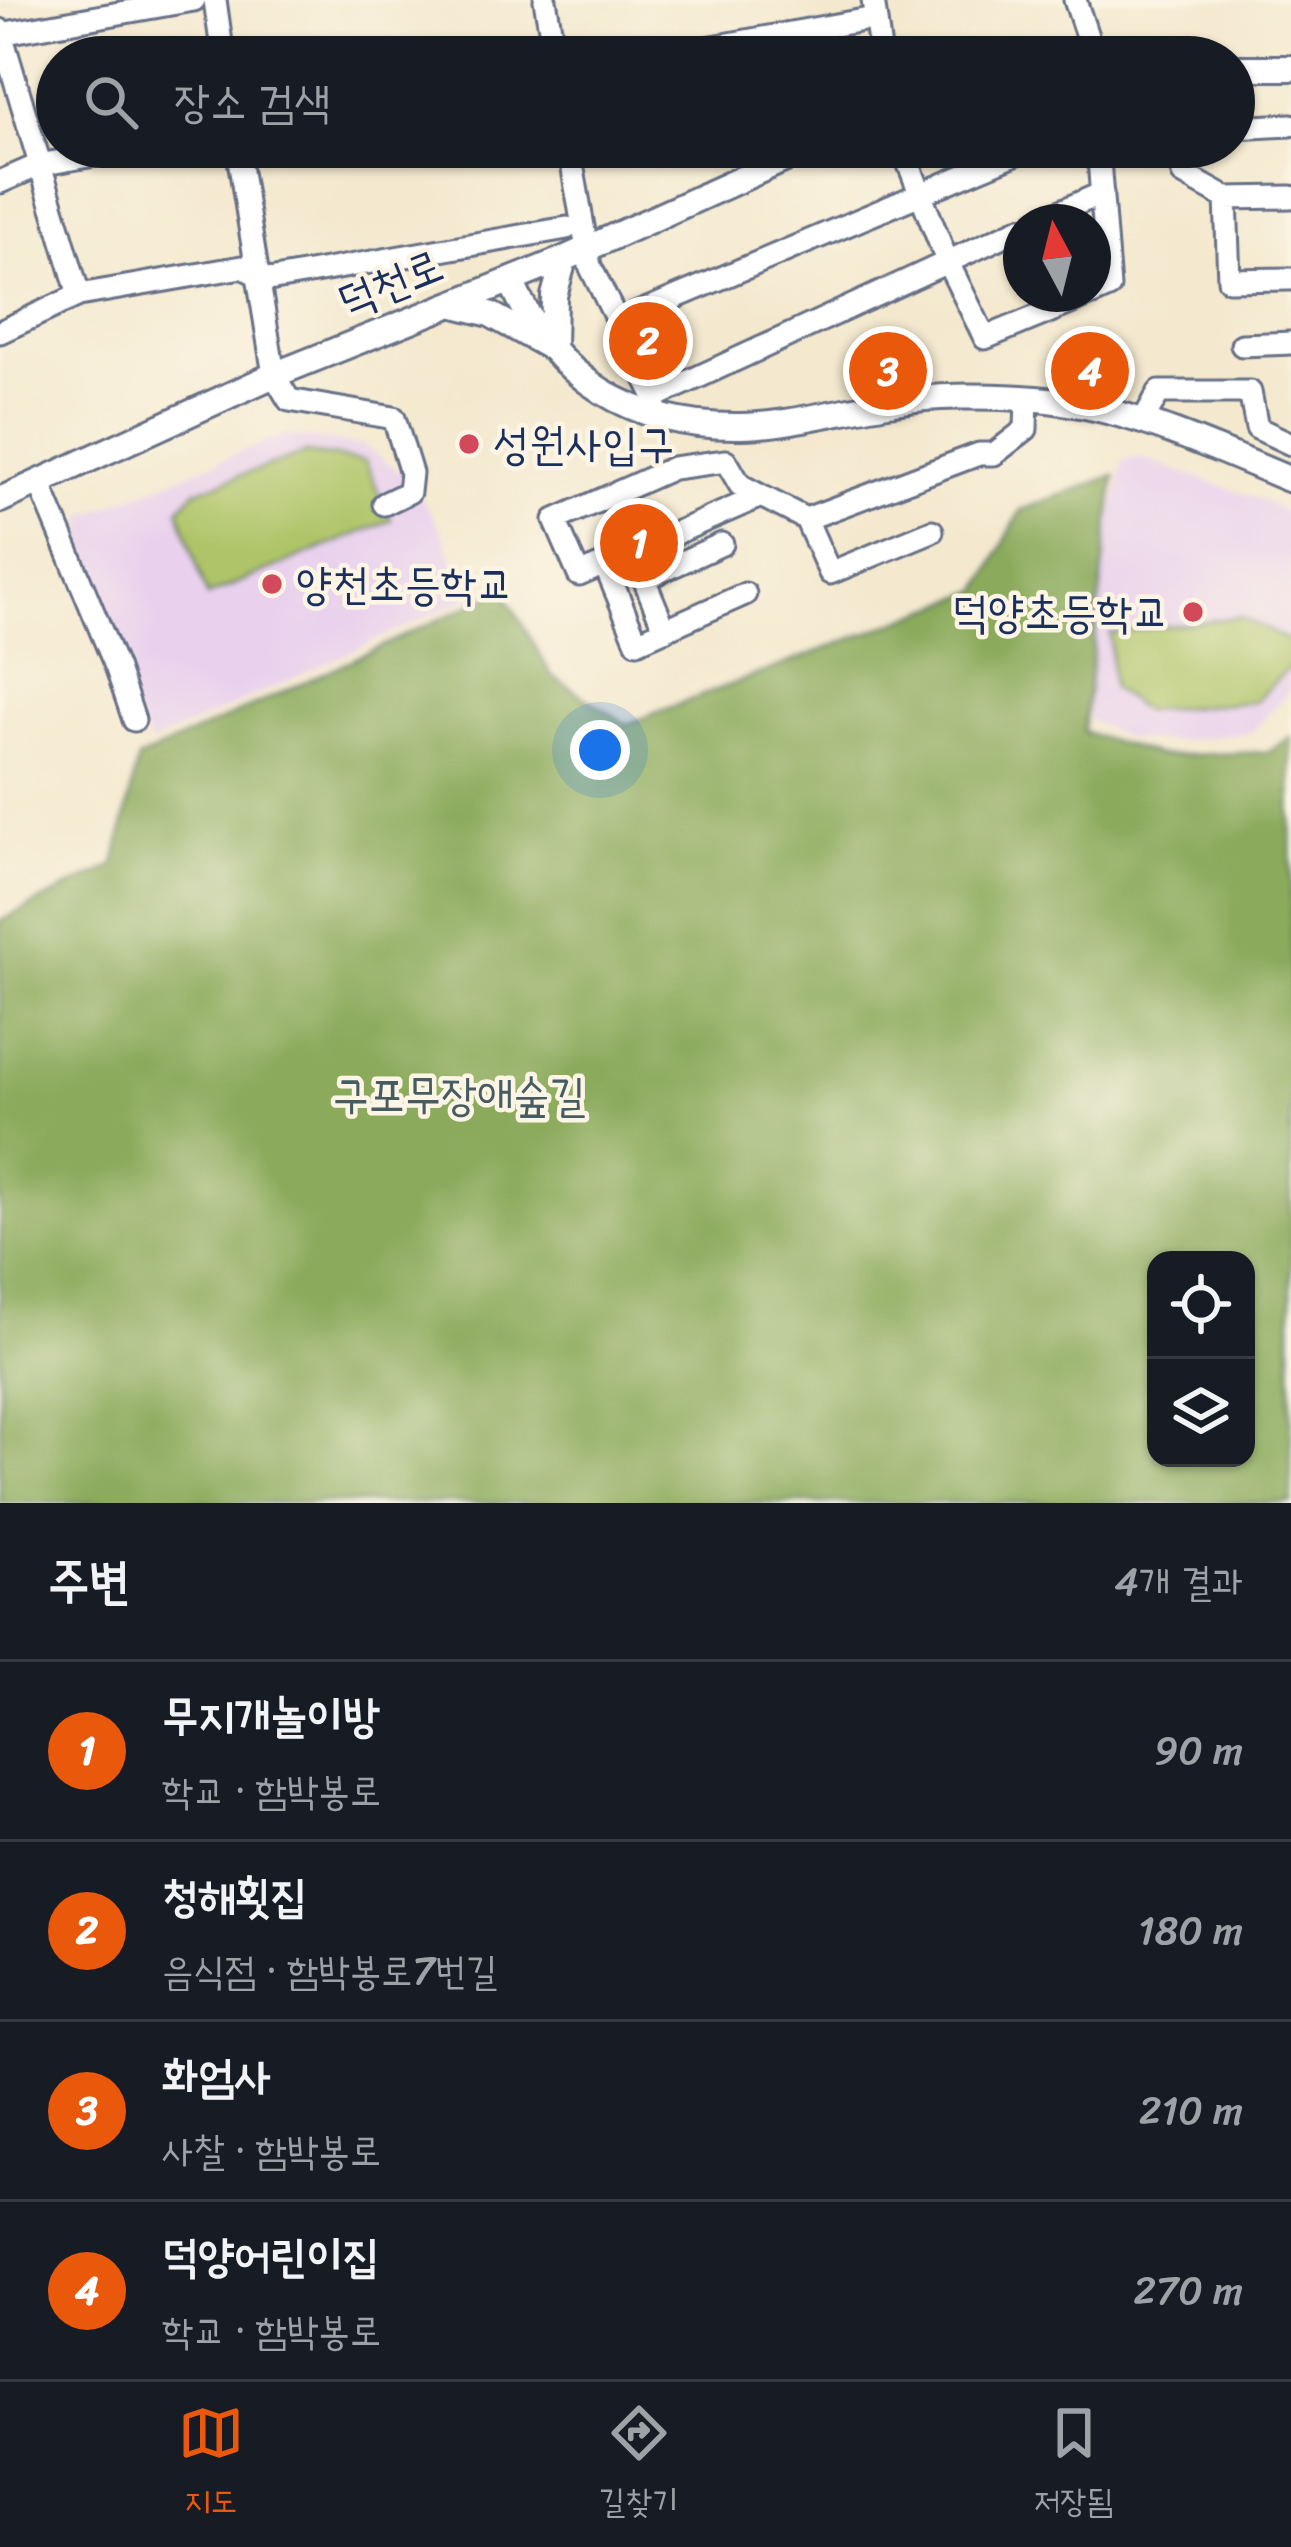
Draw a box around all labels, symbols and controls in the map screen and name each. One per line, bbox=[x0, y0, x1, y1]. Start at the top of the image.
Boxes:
search box bbox=[36, 36, 1255, 168]
text: 장소 검색 bbox=[174, 62, 331, 142]
icon: search bbox=[78, 69, 144, 135]
north arrow bbox=[1003, 204, 1111, 312]
street label: 덕천로 bbox=[325, 226, 455, 340]
pin: 2 bbox=[609, 296, 687, 386]
pin: 3 bbox=[849, 326, 927, 416]
pin: 4 bbox=[1051, 326, 1129, 416]
place label: 성원사입구 bbox=[493, 404, 674, 484]
marker: 성원사입구 bbox=[456, 431, 482, 457]
pin: 1 bbox=[600, 498, 678, 588]
place label: 양천초등학교 bbox=[296, 544, 513, 624]
marker: 양천초등학교 bbox=[259, 571, 285, 597]
place label: 덕양초등학교 bbox=[952, 572, 1169, 652]
marker: 덕양초등학교 bbox=[1180, 599, 1206, 625]
your location bbox=[570, 720, 630, 780]
park label: 구포무장애숲길 bbox=[332, 1055, 586, 1135]
map controls bbox=[1147, 1251, 1255, 1467]
button: locate bbox=[1147, 1251, 1255, 1359]
button: layers bbox=[1147, 1359, 1255, 1467]
text: 주변 bbox=[48, 1536, 130, 1626]
text: 4개 결과 bbox=[1114, 1547, 1243, 1616]
text: 무지개놀이방 bbox=[162, 1676, 379, 1756]
text: 1 bbox=[79, 1716, 95, 1785]
text: 90 m bbox=[1154, 1716, 1243, 1785]
text: 학교 · 함박봉로 bbox=[162, 1756, 381, 1825]
text: 청해횟집 bbox=[162, 1856, 307, 1936]
text: 2 bbox=[76, 1896, 98, 1965]
text: 180 m bbox=[1138, 1896, 1243, 1965]
text: 음식점 · 함박봉로7번길 bbox=[162, 1936, 497, 2005]
text: 화엄사 bbox=[162, 2036, 271, 2116]
text: 3 bbox=[76, 2076, 98, 2145]
text: 210 m bbox=[1139, 2076, 1243, 2145]
text: 사찰 · 함박봉로 bbox=[162, 2116, 381, 2185]
text: 덕양어린이집 bbox=[162, 2216, 379, 2296]
text: 4 bbox=[75, 2256, 99, 2325]
text: 270 m bbox=[1133, 2256, 1243, 2325]
text: 학교 · 함박봉로 bbox=[162, 2296, 381, 2365]
tab: 지도 bbox=[178, 2400, 244, 2530]
tab: 길찾기 bbox=[599, 2400, 679, 2530]
tab: 저장됨 bbox=[1034, 2400, 1113, 2530]

